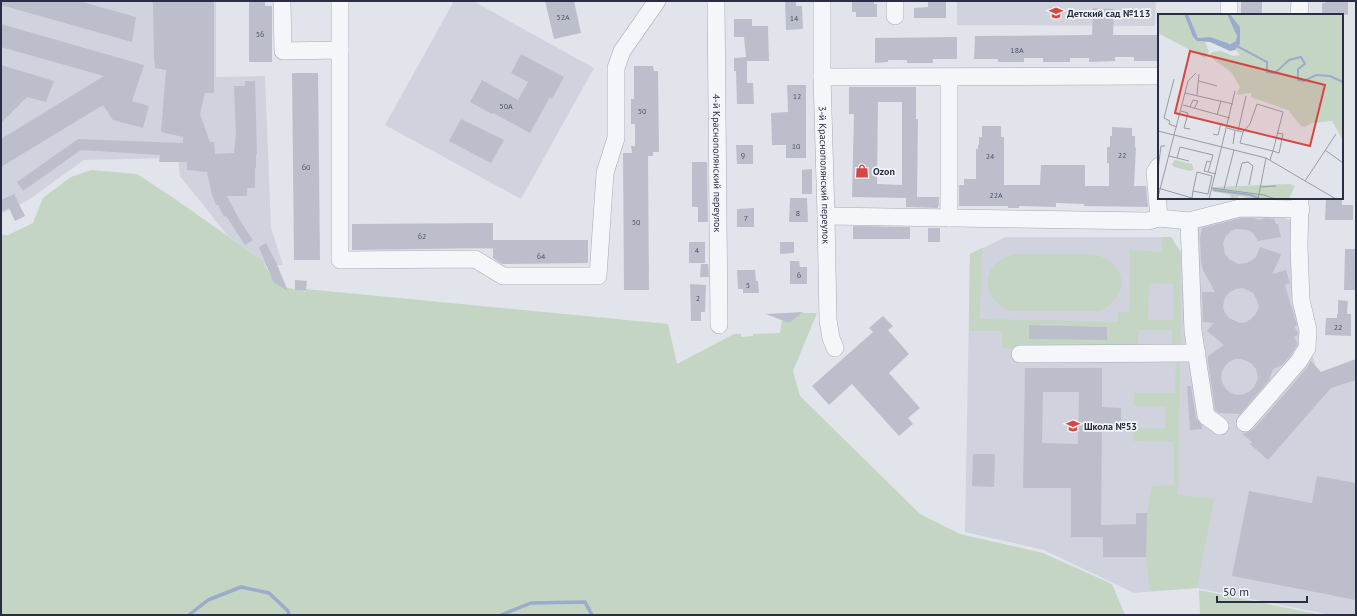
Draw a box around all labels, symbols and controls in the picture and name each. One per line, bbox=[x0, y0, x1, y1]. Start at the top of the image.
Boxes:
school or university icon: Детский сад №113 bbox=[1048, 5, 1064, 21]
place label: Детский сад №113 bbox=[1067, 7, 1150, 20]
house number: 52А bbox=[556, 12, 570, 22]
house number: 14 bbox=[790, 13, 799, 23]
inset map bbox=[1158, 14, 1343, 199]
house number: 56 bbox=[256, 29, 264, 39]
house number: 18А bbox=[1010, 45, 1024, 55]
house number: 12 bbox=[793, 91, 801, 101]
street label: 4-й Краснополянский переулок bbox=[710, 94, 724, 232]
house number: 50А bbox=[499, 101, 513, 111]
house number: 50 bbox=[638, 106, 647, 116]
street label: 3-й Краснополянский переулок bbox=[816, 106, 833, 244]
house number: 10 bbox=[792, 141, 801, 151]
house number: 9 bbox=[741, 150, 745, 160]
house number: 22 bbox=[1118, 150, 1126, 160]
house number: 24 bbox=[986, 151, 995, 161]
house number: 60 bbox=[302, 162, 311, 172]
shop icon: Ozon bbox=[854, 163, 870, 179]
place label: Ozon bbox=[873, 165, 895, 178]
house number: 22А bbox=[989, 190, 1003, 200]
house number: 8 bbox=[796, 208, 800, 218]
house number: 7 bbox=[744, 213, 748, 223]
house number: 50 bbox=[632, 217, 641, 227]
house number: 62 bbox=[418, 231, 426, 241]
house number: 4 bbox=[695, 245, 700, 255]
house number: 64 bbox=[537, 251, 546, 261]
house number: 6 bbox=[797, 270, 801, 280]
house number: 5 bbox=[746, 280, 750, 290]
house number: 2 bbox=[696, 293, 700, 303]
house number: 22 bbox=[1334, 322, 1342, 332]
school or university icon: Школа №53 bbox=[1065, 418, 1081, 434]
place label: Школа №53 bbox=[1084, 420, 1137, 433]
scale bar bbox=[1217, 578, 1307, 604]
text: 50 m bbox=[1223, 584, 1249, 599]

